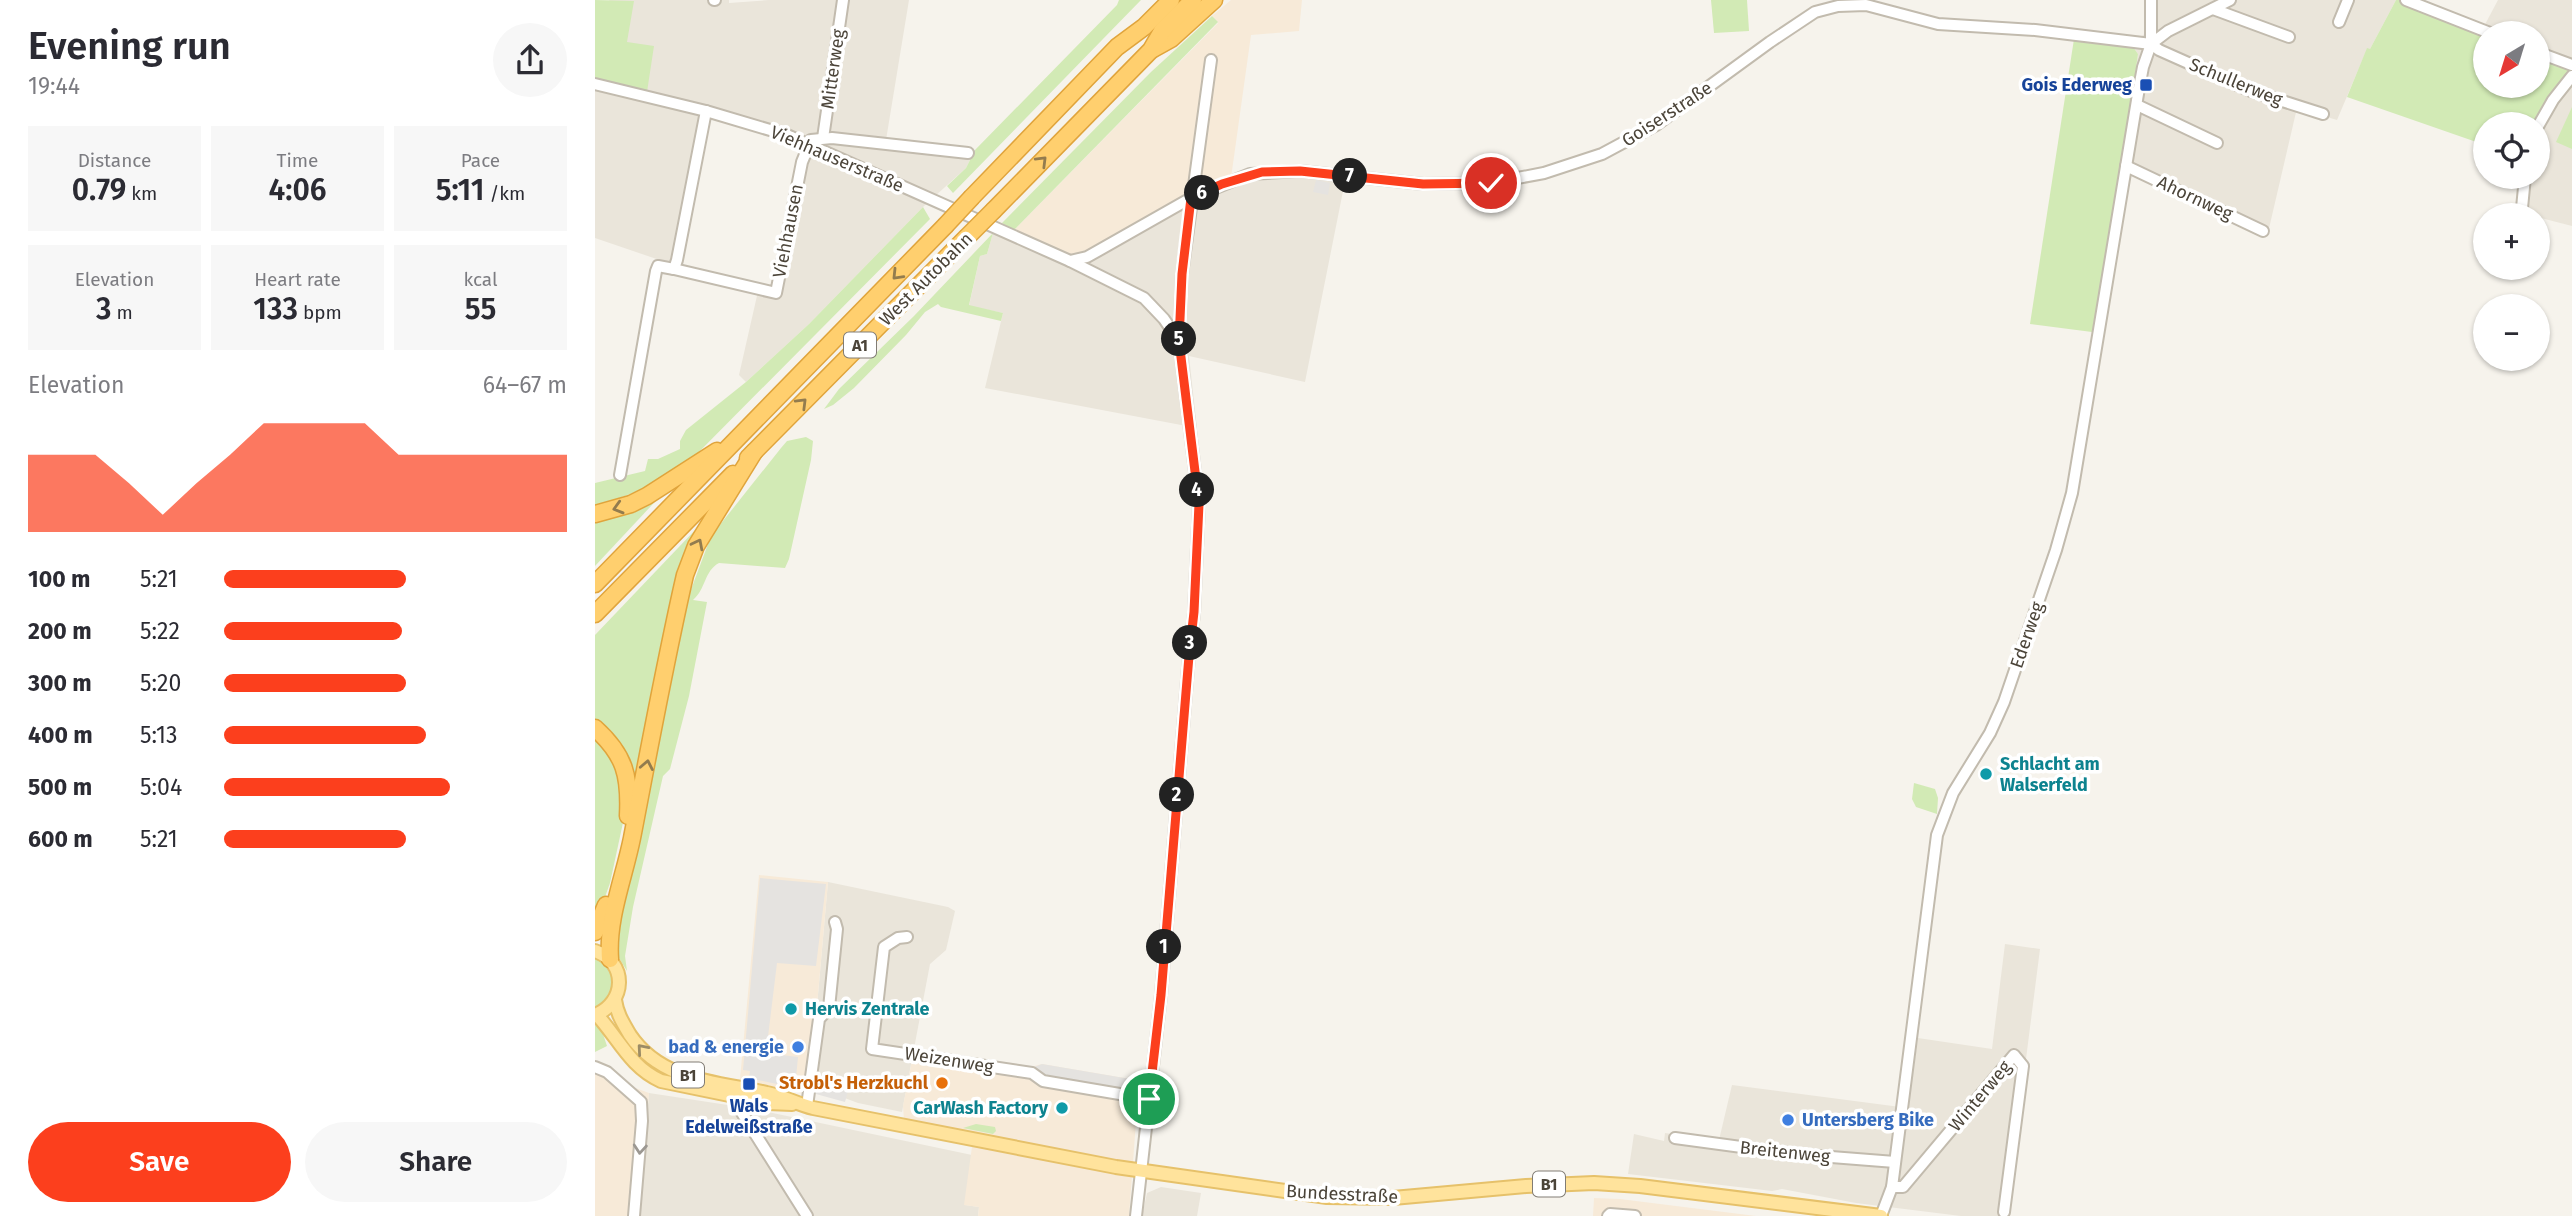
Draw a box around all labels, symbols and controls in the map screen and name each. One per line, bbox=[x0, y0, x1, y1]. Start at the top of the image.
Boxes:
north arrow bbox=[2473, 21, 2550, 98]
map controls bbox=[2473, 21, 2550, 371]
text: Evening run bbox=[28, 23, 231, 69]
button: share bbox=[493, 23, 567, 97]
street label: Mitterweg bbox=[816, 27, 850, 110]
street label: Schullerweg bbox=[2186, 53, 2286, 111]
text: 19:44 bbox=[28, 72, 80, 100]
place label: Gois Ederweg bbox=[2021, 74, 2132, 96]
street label: Goiserstraße bbox=[1618, 77, 1716, 151]
marker: Gois Ederweg bbox=[2138, 77, 2154, 93]
button: locate bbox=[2473, 112, 2550, 189]
street label: Viehhauserstraße bbox=[767, 121, 907, 197]
text: Distance bbox=[78, 149, 151, 172]
text: Time bbox=[277, 149, 318, 172]
text: Pace bbox=[461, 149, 500, 172]
pin bbox=[1461, 153, 1521, 213]
one-way arrow bbox=[1033, 156, 1046, 169]
pin: 7 bbox=[1333, 158, 1367, 194]
text: 7 bbox=[1345, 164, 1354, 187]
icon: check bbox=[1472, 164, 1510, 202]
street label: Ahornweg bbox=[2154, 171, 2237, 225]
text: 0.79 bbox=[72, 172, 126, 208]
text: 4:06 bbox=[269, 172, 326, 208]
text: 5:11 bbox=[436, 172, 484, 208]
pin: 6 bbox=[1185, 176, 1219, 210]
text: 6 bbox=[1196, 181, 1207, 204]
text: km bbox=[126, 182, 157, 205]
text: /km bbox=[484, 182, 525, 205]
street label: Viehhausen bbox=[768, 182, 808, 280]
button: + bbox=[2473, 203, 2550, 280]
street label: West Autobahn bbox=[875, 228, 977, 330]
one-way arrow bbox=[892, 266, 905, 279]
text: Elevation bbox=[75, 268, 154, 291]
text: Heart rate bbox=[254, 268, 341, 291]
text: kcal bbox=[463, 268, 498, 291]
text: 3 bbox=[96, 291, 112, 327]
text: 133 bbox=[253, 291, 298, 327]
text: 55 bbox=[465, 291, 496, 327]
button: − bbox=[2473, 294, 2550, 371]
text: m bbox=[112, 301, 133, 324]
text: bpm bbox=[298, 301, 342, 324]
pin: 5 bbox=[1161, 322, 1197, 356]
text: 5 bbox=[1173, 327, 1184, 350]
road number: A1 bbox=[844, 332, 876, 358]
text: Elevation bbox=[28, 371, 124, 399]
text: 64–67 m bbox=[483, 371, 567, 399]
one-way arrow bbox=[794, 399, 807, 412]
pin: 4 bbox=[1179, 472, 1215, 508]
text: 4 bbox=[1191, 478, 1202, 501]
one-way arrow bbox=[612, 499, 624, 514]
one-way arrow bbox=[689, 539, 703, 551]
text: 100 m bbox=[28, 565, 90, 593]
text: 5:21 bbox=[140, 565, 178, 593]
street label: Ederweg bbox=[2005, 598, 2049, 671]
text: 200 m bbox=[28, 617, 92, 645]
text: 5:22 bbox=[140, 617, 180, 645]
pin: 3 bbox=[1173, 626, 1207, 660]
text: 3 bbox=[1185, 631, 1194, 654]
text: 300 m bbox=[28, 669, 92, 697]
text: 5:20 bbox=[140, 669, 181, 697]
text: 400 m bbox=[28, 721, 93, 749]
text: 5:13 bbox=[140, 721, 178, 749]
place label: Schlacht am Walserfeld bbox=[2000, 753, 2100, 796]
one-way arrow bbox=[638, 759, 653, 771]
marker: Schlacht am Walserfeld bbox=[1978, 766, 1994, 782]
text: 500 m bbox=[28, 773, 92, 801]
text: 5:04 bbox=[140, 773, 182, 801]
pin: 2 bbox=[1159, 778, 1195, 812]
text: 2 bbox=[1172, 783, 1181, 806]
text: 600 m bbox=[28, 825, 93, 853]
text: 5:21 bbox=[140, 825, 178, 853]
pin: 1 bbox=[1147, 930, 1181, 964]
text: 1 bbox=[1159, 935, 1168, 958]
place label: Hervis Zentrale bbox=[805, 998, 930, 1020]
marker: Hervis Zentrale bbox=[783, 1001, 799, 1017]
place label: bad & energie bbox=[668, 1036, 784, 1058]
marker: bad & energie bbox=[790, 1039, 806, 1055]
street label: Weizenweg bbox=[903, 1042, 996, 1078]
one-way arrow bbox=[638, 1044, 650, 1057]
street label: Winterweg bbox=[1944, 1056, 2016, 1136]
road number: B1 bbox=[672, 1063, 704, 1088]
pin bbox=[1119, 1069, 1179, 1129]
place label: Strobl's Herzkuchl bbox=[779, 1072, 929, 1094]
marker: Strobl's Herzkuchl bbox=[934, 1075, 950, 1091]
marker: Wals Edelweißstraße bbox=[741, 1076, 757, 1092]
icon: arrive bbox=[1130, 1080, 1168, 1118]
place label: Wals Edelweißstraße bbox=[685, 1095, 813, 1138]
place label: CarWash Factory bbox=[913, 1097, 1049, 1119]
marker: CarWash Factory bbox=[1054, 1100, 1070, 1116]
place label: Untersberg Bike bbox=[1802, 1109, 1934, 1131]
marker: Untersberg Bike bbox=[1780, 1112, 1796, 1128]
button: Save bbox=[28, 1122, 291, 1202]
button: Share bbox=[305, 1122, 567, 1202]
street label: Breitenweg bbox=[1739, 1136, 1832, 1168]
one-way arrow bbox=[633, 1144, 648, 1155]
road number: B1 bbox=[1533, 1172, 1565, 1196]
street label: Bundesstraße bbox=[1285, 1180, 1399, 1208]

